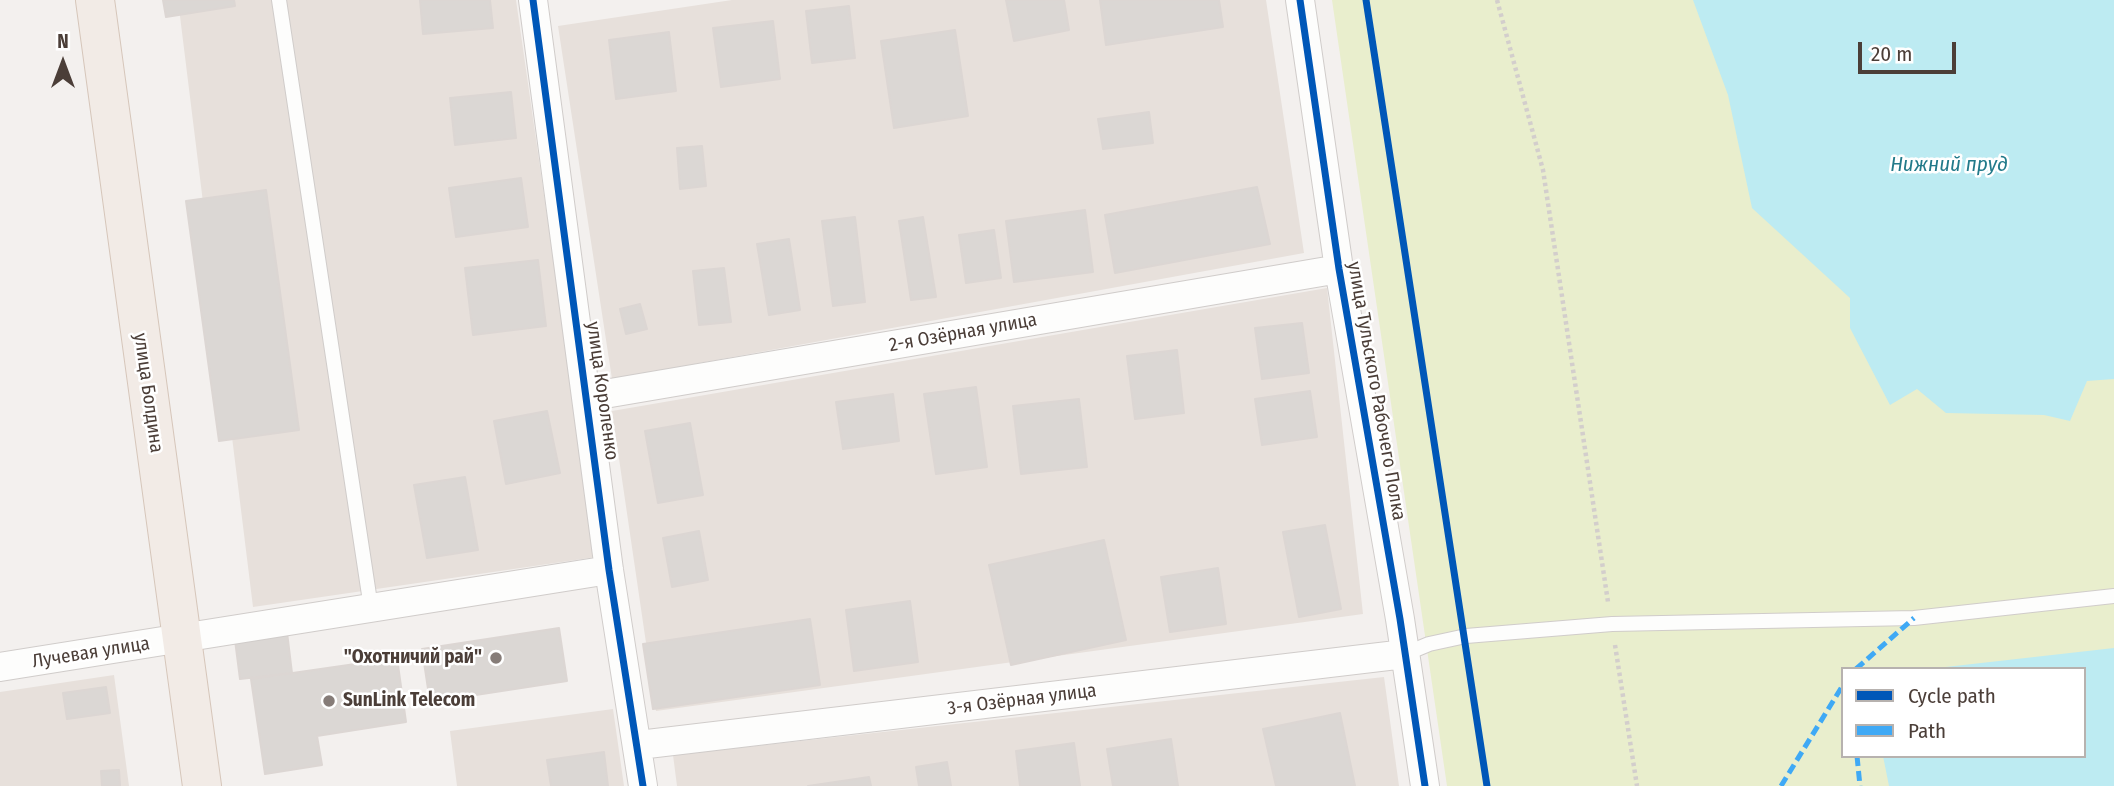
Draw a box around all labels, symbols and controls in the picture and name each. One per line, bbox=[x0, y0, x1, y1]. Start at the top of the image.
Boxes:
north arrow bbox=[28, 28, 98, 98]
scale bar bbox=[1862, 28, 1960, 72]
text: N bbox=[57, 30, 69, 53]
text: 20 m bbox=[1871, 41, 1912, 67]
water label: Нижний пруд bbox=[1890, 152, 2008, 178]
street label: улица Тульского Рабочего Полка bbox=[1342, 260, 1410, 522]
street label: 2-я Озёрная улица bbox=[887, 309, 1039, 357]
street label: улица Короленко bbox=[581, 320, 623, 462]
street label: улица Болдина bbox=[128, 332, 168, 454]
street label: Лучевая улица bbox=[31, 632, 151, 674]
place label: "Охотничий рай" bbox=[344, 647, 482, 669]
marker: "Охотничий рай" bbox=[488, 650, 504, 666]
legend bbox=[1841, 667, 2086, 758]
street label: 3-я Озёрная улица bbox=[946, 680, 1098, 720]
text: Cycle path bbox=[1908, 683, 1996, 709]
place label: SunLink Telecom bbox=[343, 690, 475, 712]
marker: SunLink Telecom bbox=[321, 693, 337, 709]
text: Path bbox=[1908, 718, 1946, 744]

